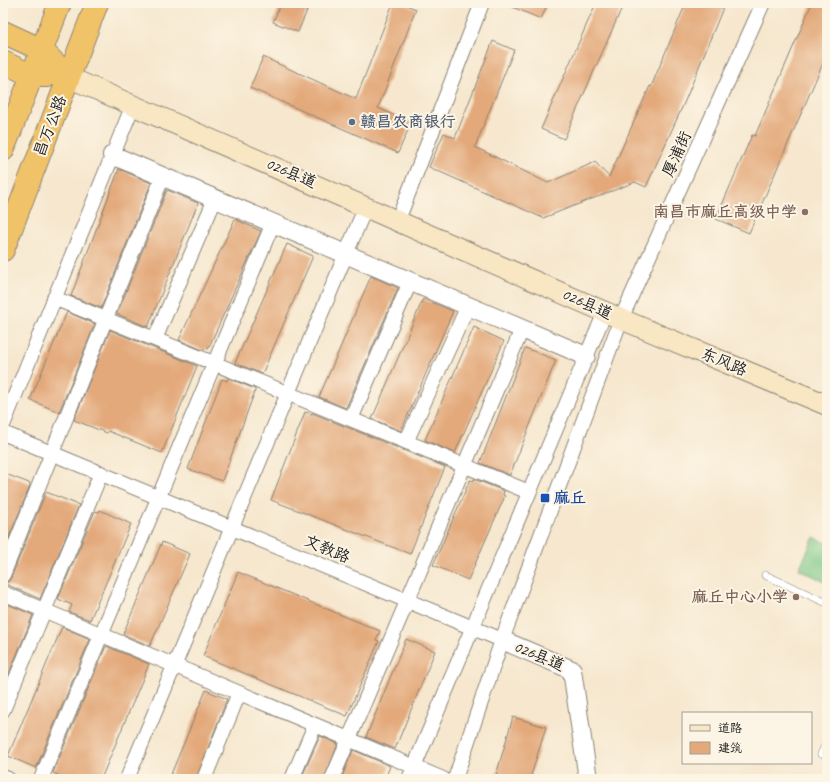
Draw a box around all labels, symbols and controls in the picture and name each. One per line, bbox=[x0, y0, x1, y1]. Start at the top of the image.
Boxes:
street label: 昌万公路 bbox=[29, 93, 71, 159]
place label: 赣昌农商银行 bbox=[360, 112, 456, 132]
marker: 赣昌农商银行 bbox=[347, 117, 357, 127]
street label: 厚浦街 bbox=[658, 128, 696, 180]
street label: 026县道 bbox=[262, 153, 320, 193]
place label: 南昌市麻丘高级中学 bbox=[653, 202, 797, 222]
marker: 南昌市麻丘高级中学 bbox=[800, 207, 810, 217]
street label: 026县道 bbox=[558, 284, 616, 324]
street label: 东风路 bbox=[698, 343, 750, 381]
place label: 麻丘 bbox=[553, 488, 586, 508]
marker: 麻丘 bbox=[539, 492, 551, 504]
street label: 文教路 bbox=[301, 530, 353, 568]
place label: 麻丘中心小学 bbox=[691, 587, 788, 607]
marker: 麻丘中心小学 bbox=[791, 592, 801, 602]
street label: 026县道 bbox=[510, 636, 568, 676]
legend bbox=[682, 712, 812, 764]
text: 道路 bbox=[718, 720, 742, 736]
text: 建筑 bbox=[718, 740, 742, 756]

